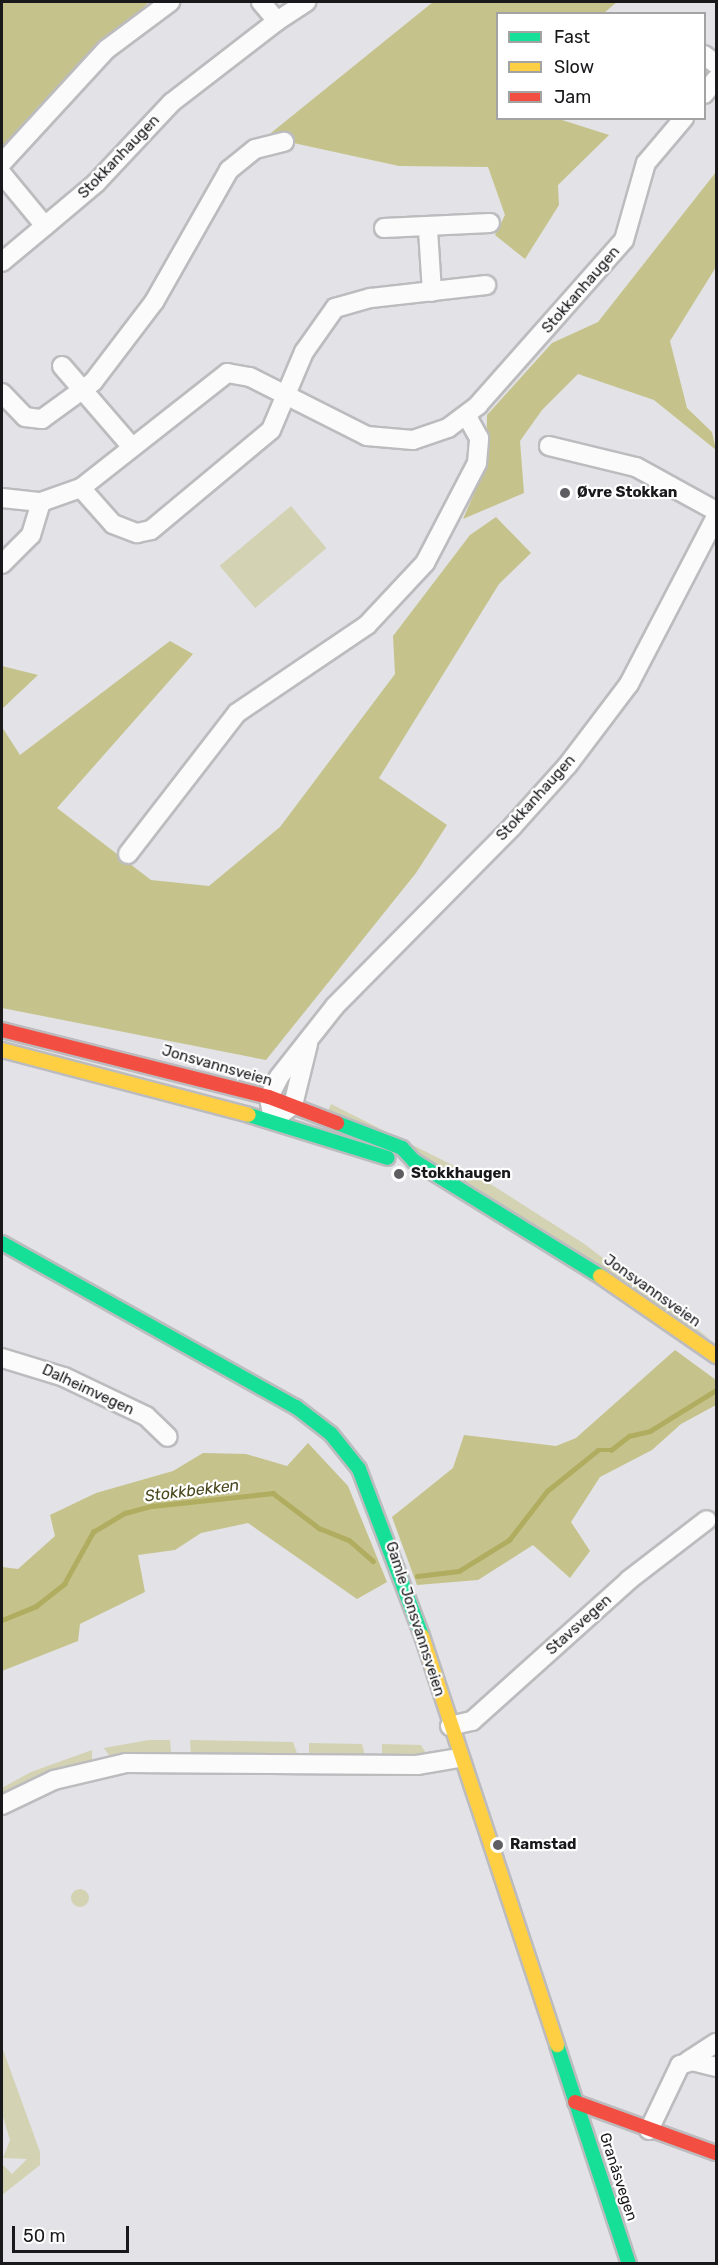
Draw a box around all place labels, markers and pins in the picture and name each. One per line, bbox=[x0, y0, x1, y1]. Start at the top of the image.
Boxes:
place label: Øvre Stokkan bbox=[577, 484, 677, 502]
marker: Øvre Stokkan bbox=[558, 486, 572, 500]
place label: Stokkhaugen bbox=[411, 1165, 511, 1183]
marker: Stokkhaugen bbox=[392, 1167, 406, 1181]
place label: Ramstad bbox=[510, 1836, 577, 1854]
marker: Ramstad bbox=[491, 1838, 505, 1852]

